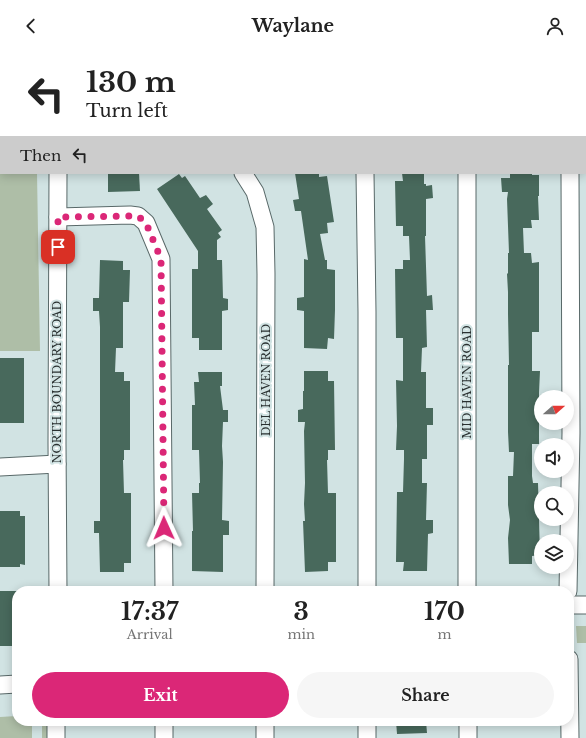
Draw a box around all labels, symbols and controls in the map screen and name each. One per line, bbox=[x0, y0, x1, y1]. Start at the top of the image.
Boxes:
icon: back bbox=[20, 15, 42, 37]
text: Waylane bbox=[252, 15, 334, 37]
icon: person bbox=[544, 15, 566, 37]
text: 130 m bbox=[86, 65, 176, 100]
icon: left bbox=[20, 68, 72, 120]
text: Turn left bbox=[86, 100, 168, 122]
icon: left bbox=[69, 144, 91, 166]
text: Then bbox=[20, 146, 61, 165]
pin bbox=[41, 230, 75, 264]
icon: arrive bbox=[47, 236, 69, 258]
street label: NORTH BOUNDARY ROAD bbox=[50, 301, 64, 463]
street label: DEL HAVEN ROAD bbox=[259, 323, 273, 436]
street label: MID HAVEN ROAD bbox=[460, 325, 474, 439]
north arrow bbox=[534, 390, 574, 430]
map controls bbox=[534, 390, 574, 574]
button: sound bbox=[534, 438, 574, 478]
button: search bbox=[534, 486, 574, 526]
position arrow bbox=[143, 507, 185, 549]
button: layers bbox=[534, 534, 574, 574]
text: 17:37 bbox=[121, 597, 178, 626]
text: 3 bbox=[294, 597, 309, 626]
text: 170 bbox=[424, 597, 465, 626]
text: Arrival bbox=[127, 626, 173, 643]
text: min bbox=[288, 626, 315, 643]
text: m bbox=[437, 626, 451, 643]
button: Exit bbox=[32, 672, 289, 718]
button: Share bbox=[297, 672, 554, 718]

